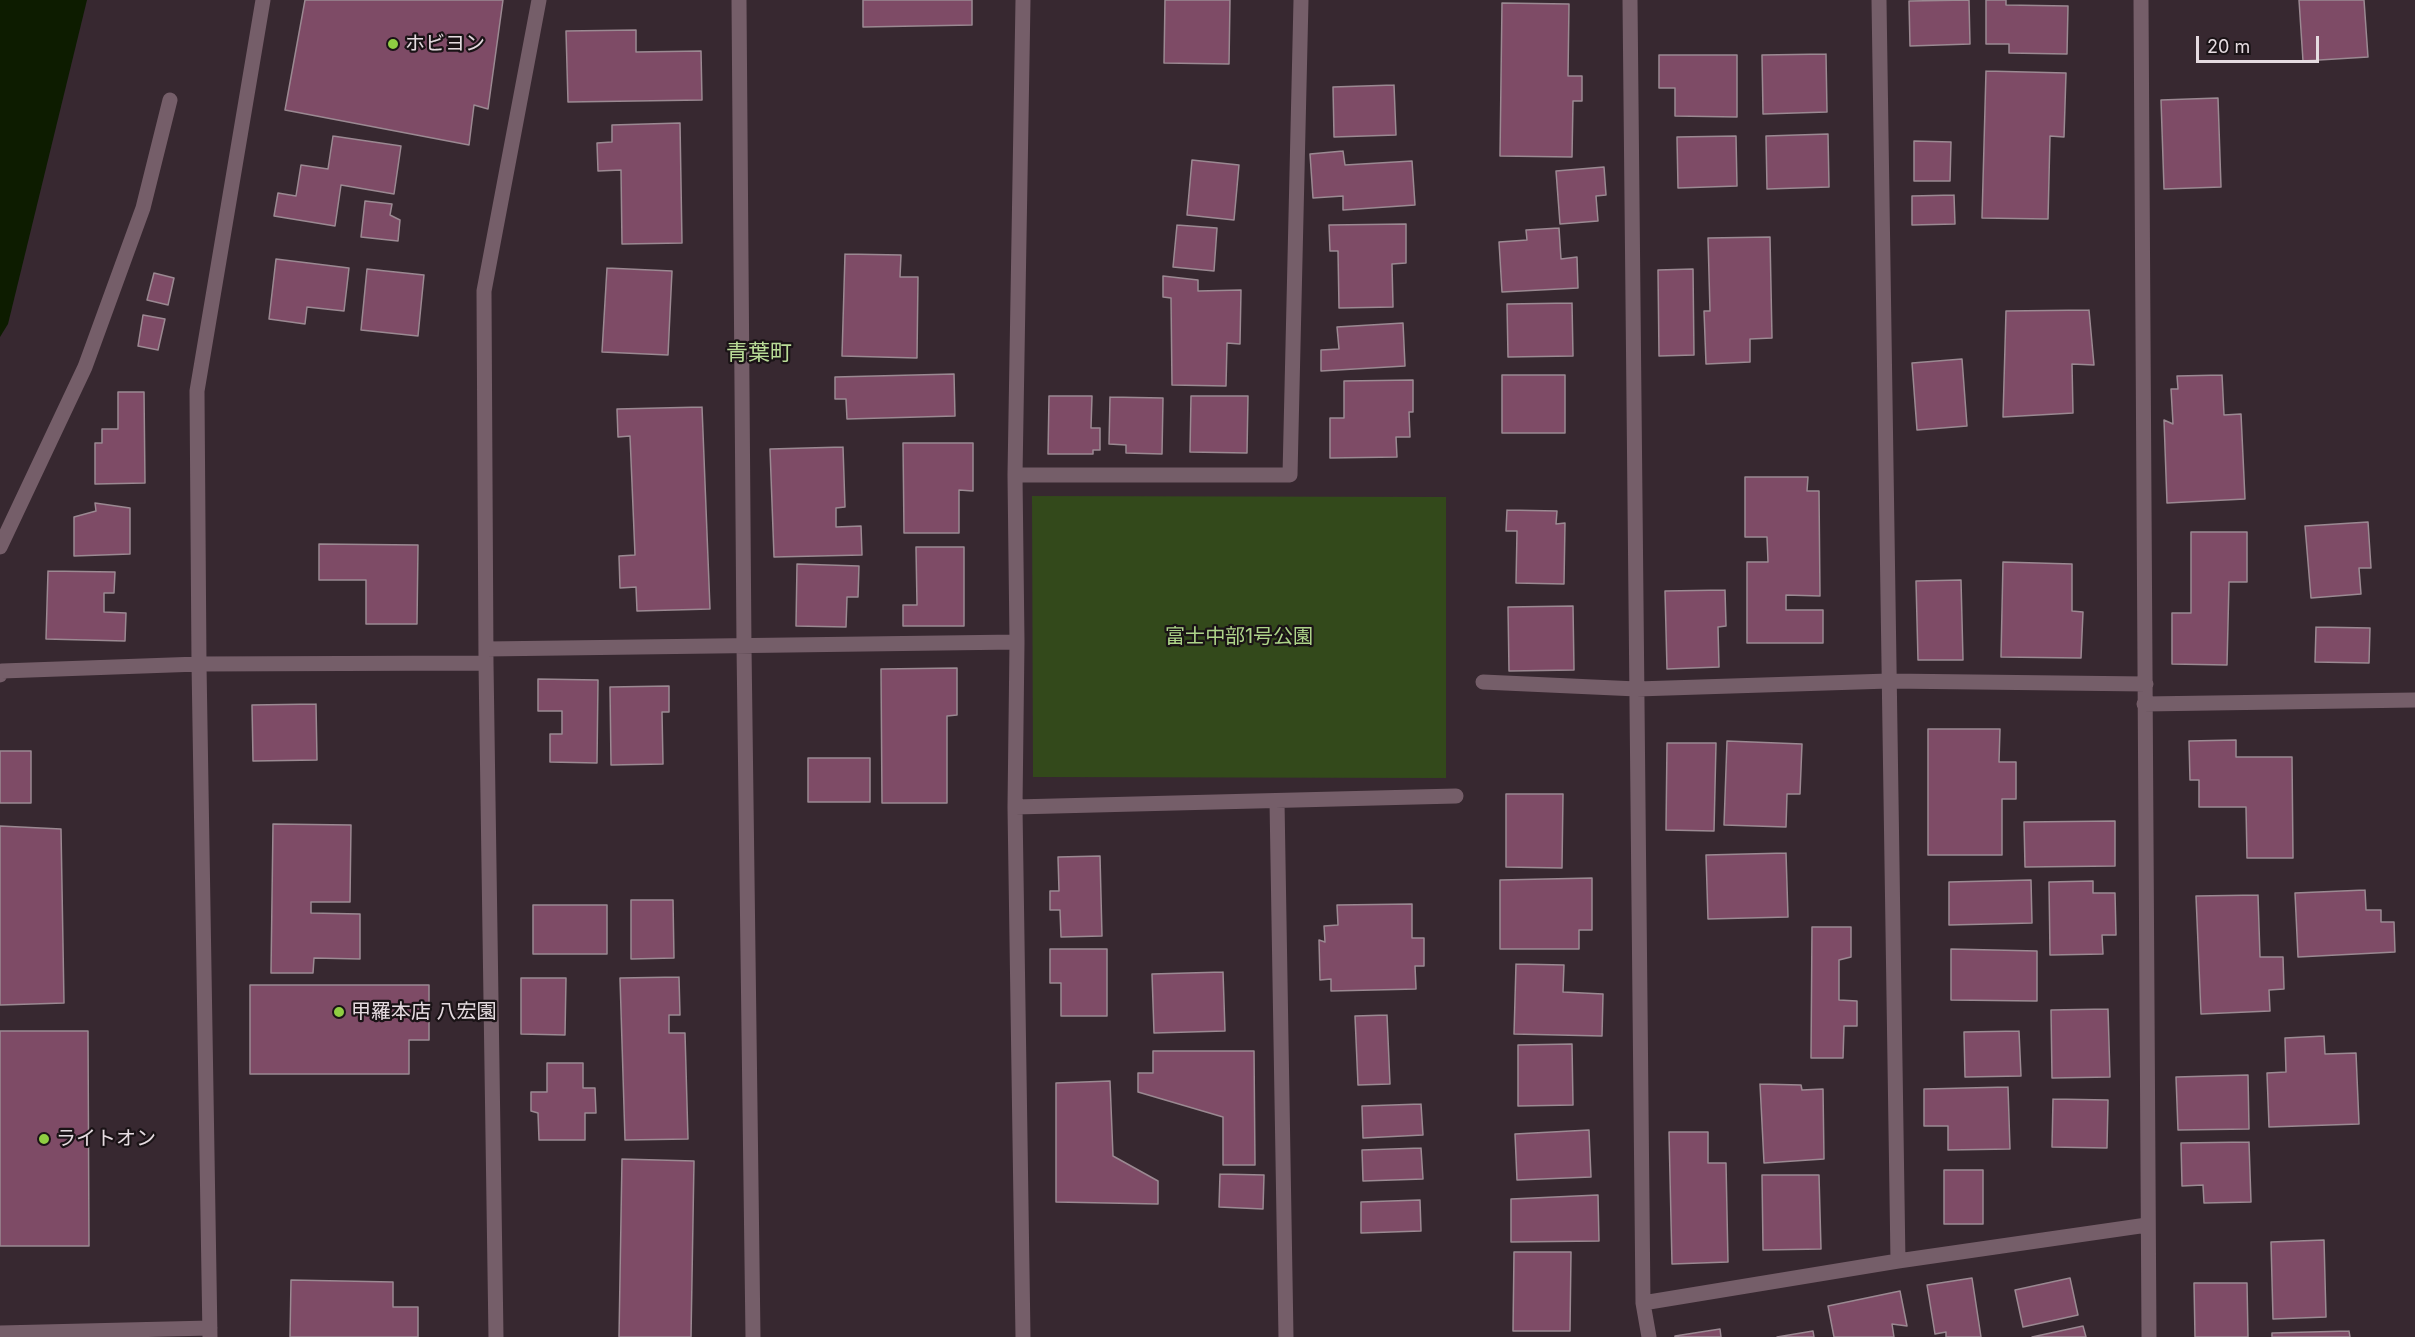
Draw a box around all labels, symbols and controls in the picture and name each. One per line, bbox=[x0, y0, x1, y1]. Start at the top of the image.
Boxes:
scale bar bbox=[2199, 24, 2322, 62]
place label: ホビヨン bbox=[405, 32, 485, 56]
text: 20 m bbox=[2207, 36, 2250, 57]
marker: ホビヨン bbox=[386, 37, 400, 51]
district label: 青葉町 bbox=[726, 340, 792, 366]
park label: 富士中部1号公園 bbox=[1165, 625, 1313, 649]
place label: 甲羅本店 八宏園 bbox=[351, 1000, 497, 1024]
marker: 甲羅本店 八宏園 bbox=[332, 1005, 346, 1019]
place label: ライトオン bbox=[56, 1127, 156, 1151]
marker: ライトオン bbox=[37, 1132, 51, 1146]

